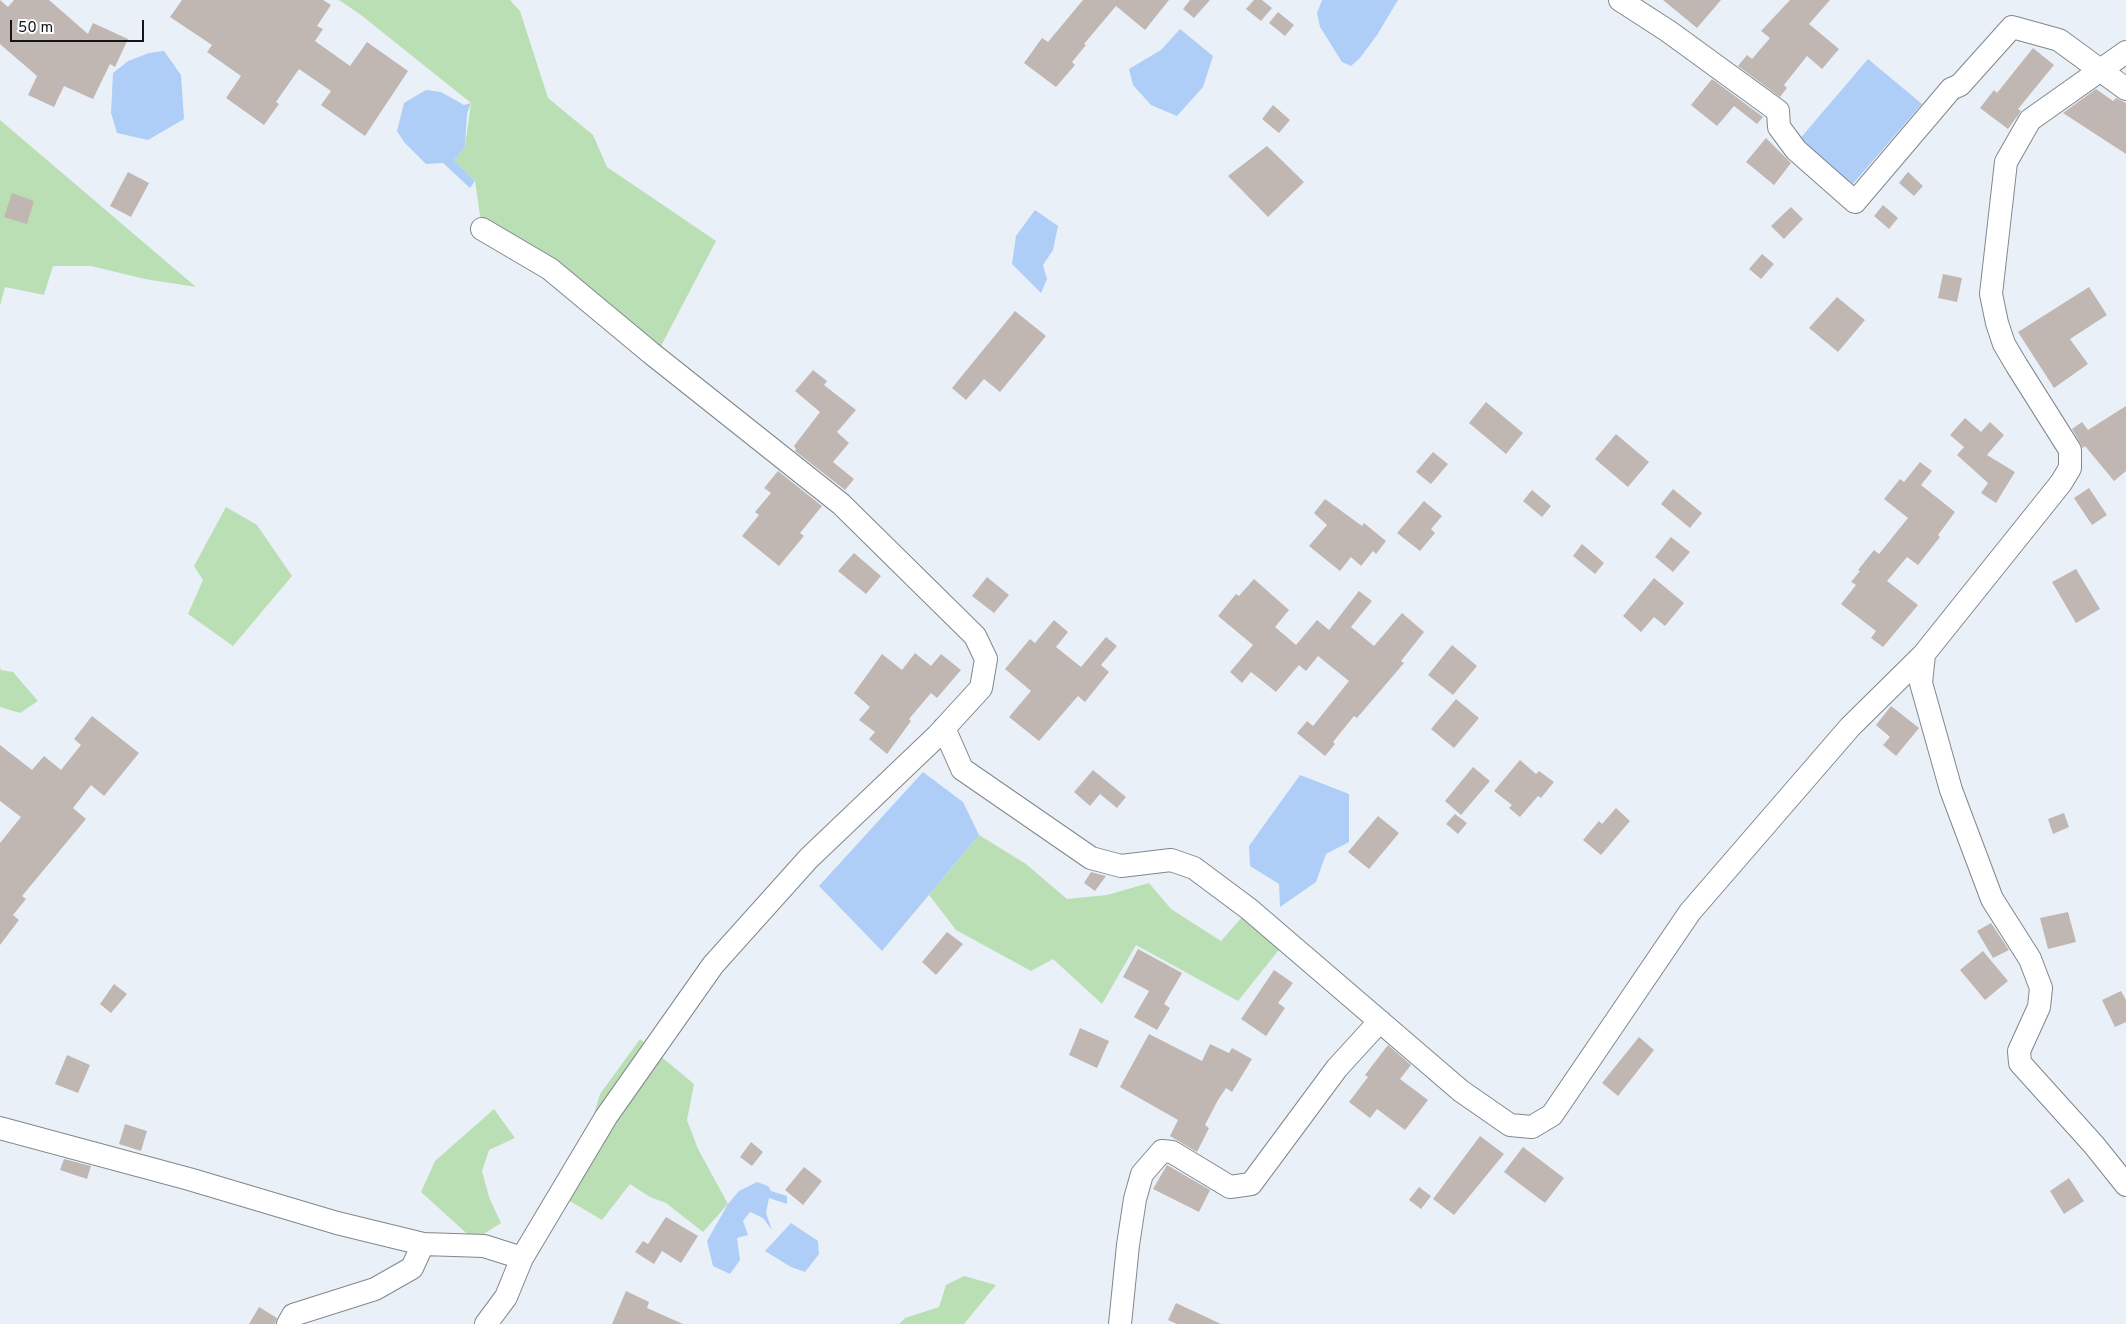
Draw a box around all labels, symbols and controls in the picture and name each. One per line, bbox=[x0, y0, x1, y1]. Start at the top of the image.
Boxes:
scale bar bbox=[12, 10, 146, 42]
text: 50 m bbox=[18, 19, 53, 38]

